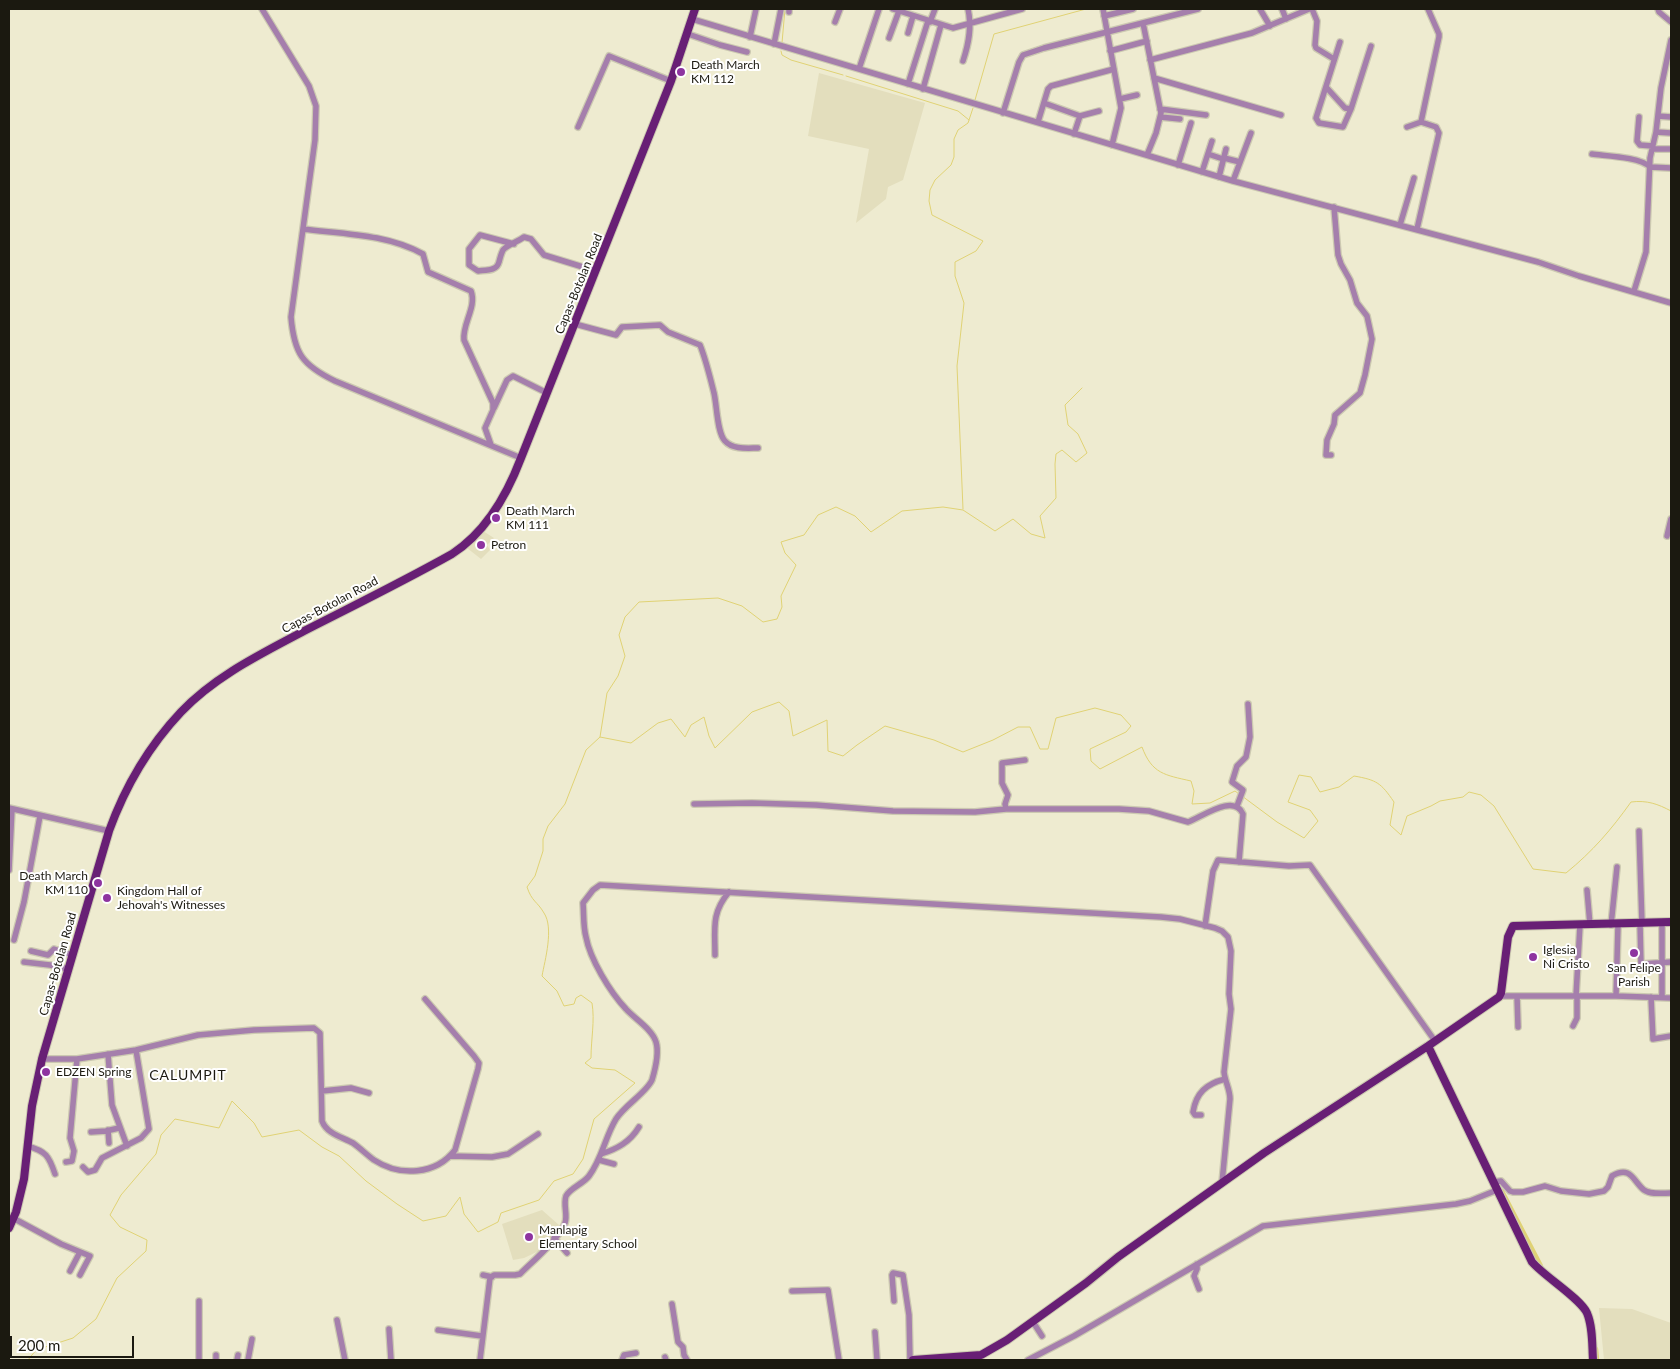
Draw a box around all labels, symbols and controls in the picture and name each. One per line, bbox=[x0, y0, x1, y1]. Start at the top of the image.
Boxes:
place label: Death March KM 112 bbox=[691, 58, 760, 86]
marker: Death March KM 112 bbox=[675, 66, 687, 78]
street label: Capas-Botolan Road bbox=[552, 232, 606, 336]
place label: Death March KM 111 bbox=[506, 504, 575, 532]
marker: Death March KM 111 bbox=[490, 512, 502, 524]
place label: Petron bbox=[491, 538, 526, 552]
marker: Petron bbox=[475, 539, 487, 551]
street label: Capas-Botolan Road bbox=[279, 574, 381, 636]
place label: Death March KM 110 bbox=[19, 869, 88, 897]
marker: Death March KM 110 bbox=[92, 877, 104, 889]
place label: Kingdom Hall of Jehovah's Witnesses bbox=[117, 884, 225, 912]
marker: Kingdom Hall of Jehovah's Witnesses bbox=[101, 892, 113, 904]
street label: Capas-Botolan Road bbox=[36, 911, 80, 1017]
place label: Iglesia Ni Cristo bbox=[1543, 943, 1590, 971]
marker: San Felipe Parish bbox=[1628, 947, 1640, 959]
marker: Iglesia Ni Cristo bbox=[1527, 951, 1539, 963]
place label: San Felipe Parish bbox=[1607, 961, 1661, 989]
place label: EDZEN Spring bbox=[56, 1065, 132, 1079]
marker: EDZEN Spring bbox=[40, 1066, 52, 1078]
district label: CALUMPIT bbox=[148, 1067, 228, 1083]
place label: Manlapig Elementary School bbox=[539, 1223, 637, 1251]
marker: Manlapig Elementary School bbox=[523, 1231, 535, 1243]
scale bar bbox=[12, 1326, 136, 1358]
text: 200 m bbox=[18, 1336, 60, 1354]

